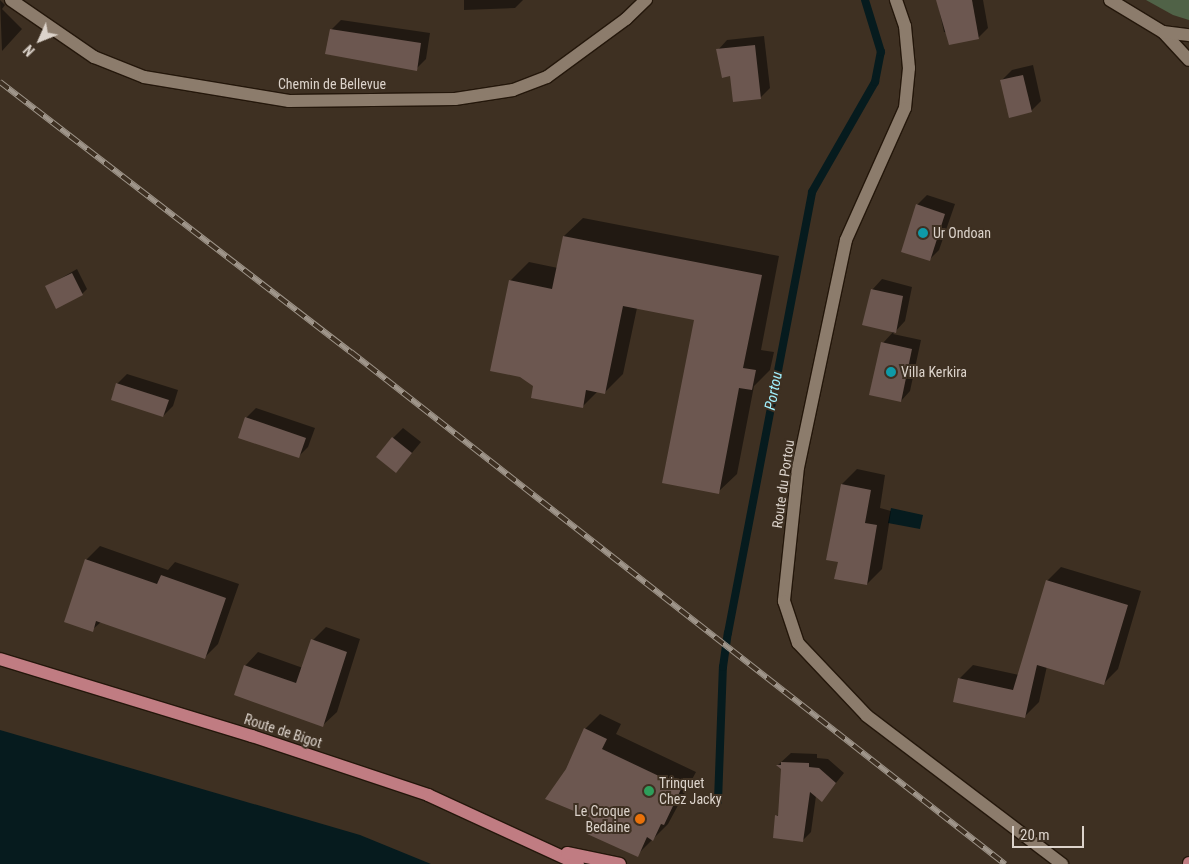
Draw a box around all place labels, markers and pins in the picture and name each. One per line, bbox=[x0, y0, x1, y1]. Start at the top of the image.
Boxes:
place label: Ur Ondoan bbox=[933, 225, 991, 241]
marker: Ur Ondoan bbox=[917, 227, 929, 239]
place label: Villa Kerkira bbox=[901, 364, 967, 380]
marker: Villa Kerkira bbox=[885, 366, 897, 378]
place label: Trinquet Chez Jacky bbox=[659, 775, 722, 808]
marker: Trinquet Chez Jacky bbox=[643, 785, 655, 797]
place label: Le Croque Bedaine bbox=[574, 803, 630, 836]
marker: Le Croque Bedaine bbox=[634, 813, 646, 825]

